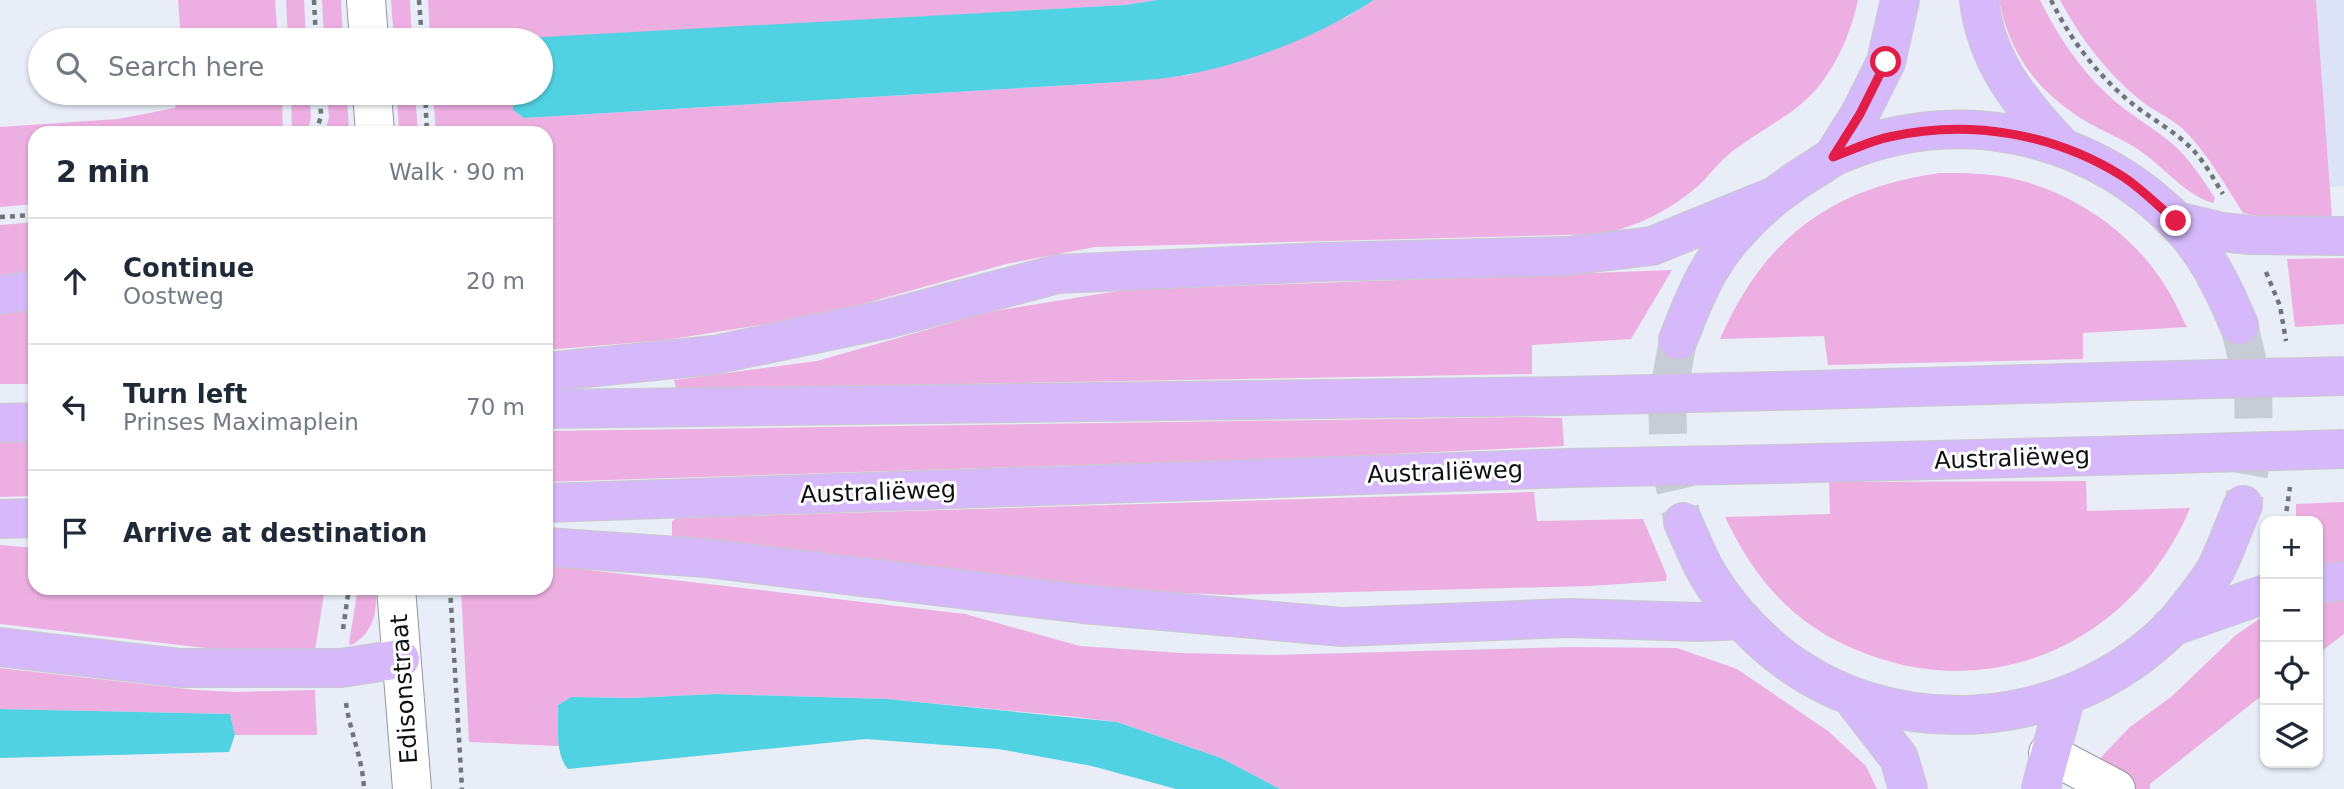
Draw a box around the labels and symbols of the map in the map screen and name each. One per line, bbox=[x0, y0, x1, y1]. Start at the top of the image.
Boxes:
route start bbox=[1870, 46, 1901, 77]
route end bbox=[2160, 205, 2191, 236]
street label: Australiëweg bbox=[1934, 441, 2090, 475]
street label: Australiëweg bbox=[1367, 455, 1523, 489]
street label: Australiëweg bbox=[800, 475, 956, 509]
street label: Edisonstraat bbox=[385, 613, 423, 765]

